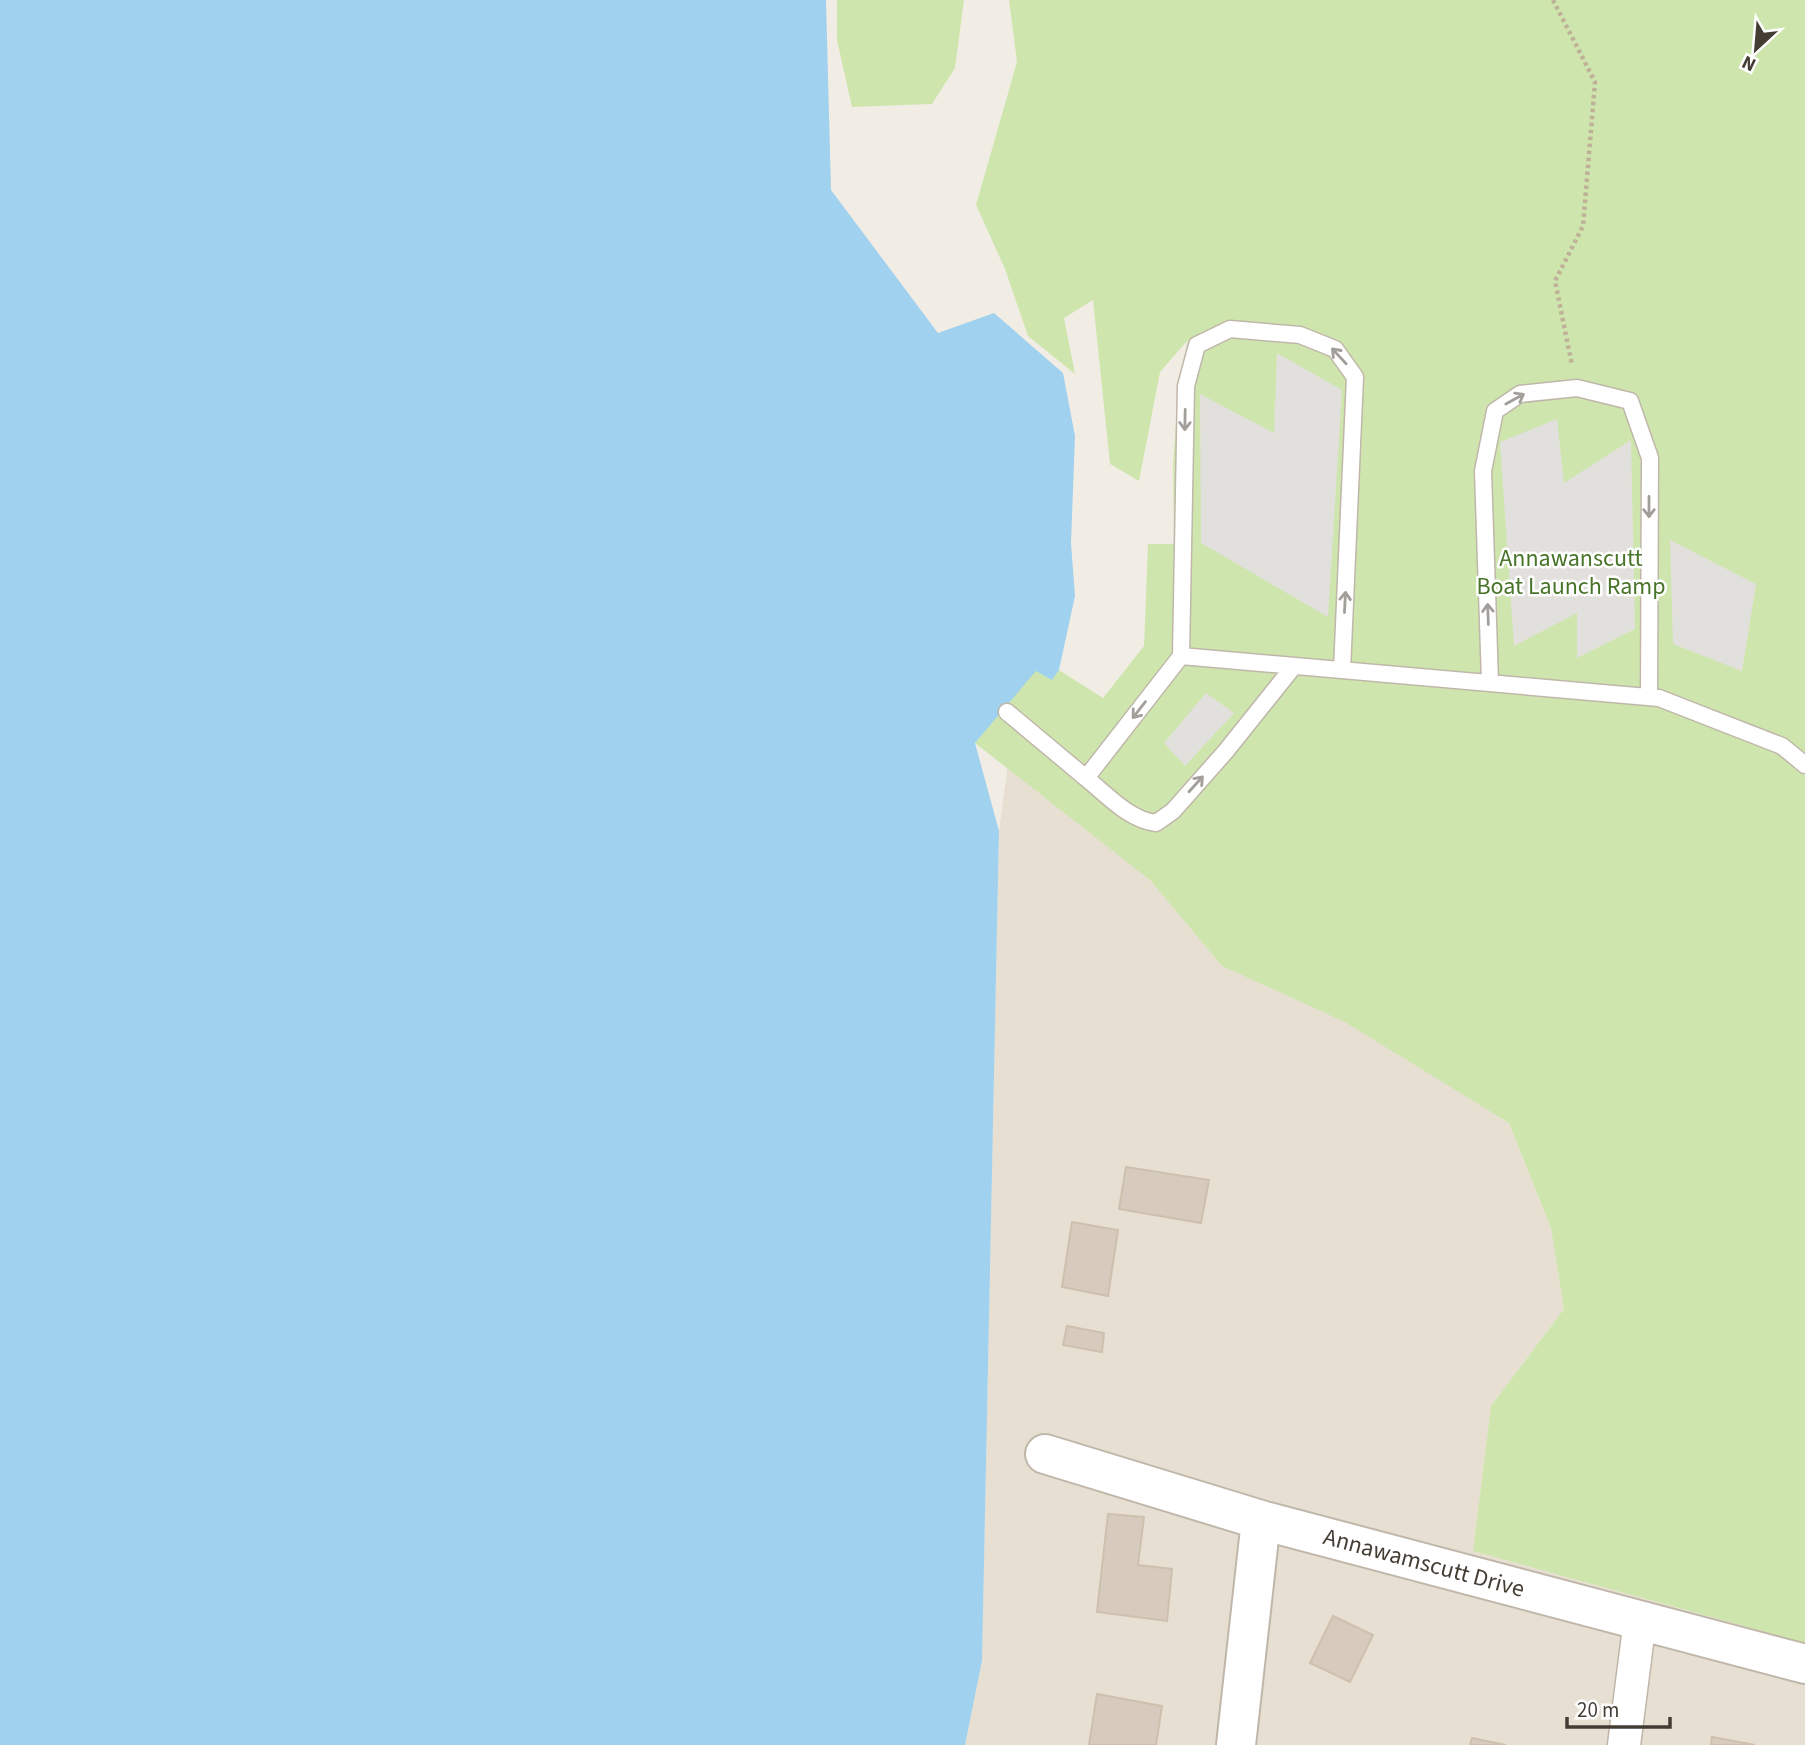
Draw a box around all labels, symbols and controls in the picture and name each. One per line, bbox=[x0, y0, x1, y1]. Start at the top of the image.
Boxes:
north arrow bbox=[1721, 14, 1791, 84]
text: N bbox=[1738, 48, 1761, 78]
one-way arrow bbox=[1331, 347, 1347, 365]
one-way arrow bbox=[1504, 392, 1524, 406]
one-way arrow bbox=[1179, 408, 1192, 431]
one-way arrow bbox=[1642, 495, 1656, 518]
park label: Annawanscutt Boat Launch Ramp bbox=[1476, 541, 1666, 604]
one-way arrow bbox=[1339, 590, 1352, 613]
one-way arrow bbox=[1481, 603, 1494, 626]
one-way arrow bbox=[1131, 700, 1146, 719]
one-way arrow bbox=[1188, 775, 1204, 793]
street label: Annawamscutt Drive bbox=[1319, 1519, 1529, 1607]
scale bar bbox=[1567, 1686, 1670, 1730]
text: 20 m bbox=[1577, 1695, 1619, 1725]

